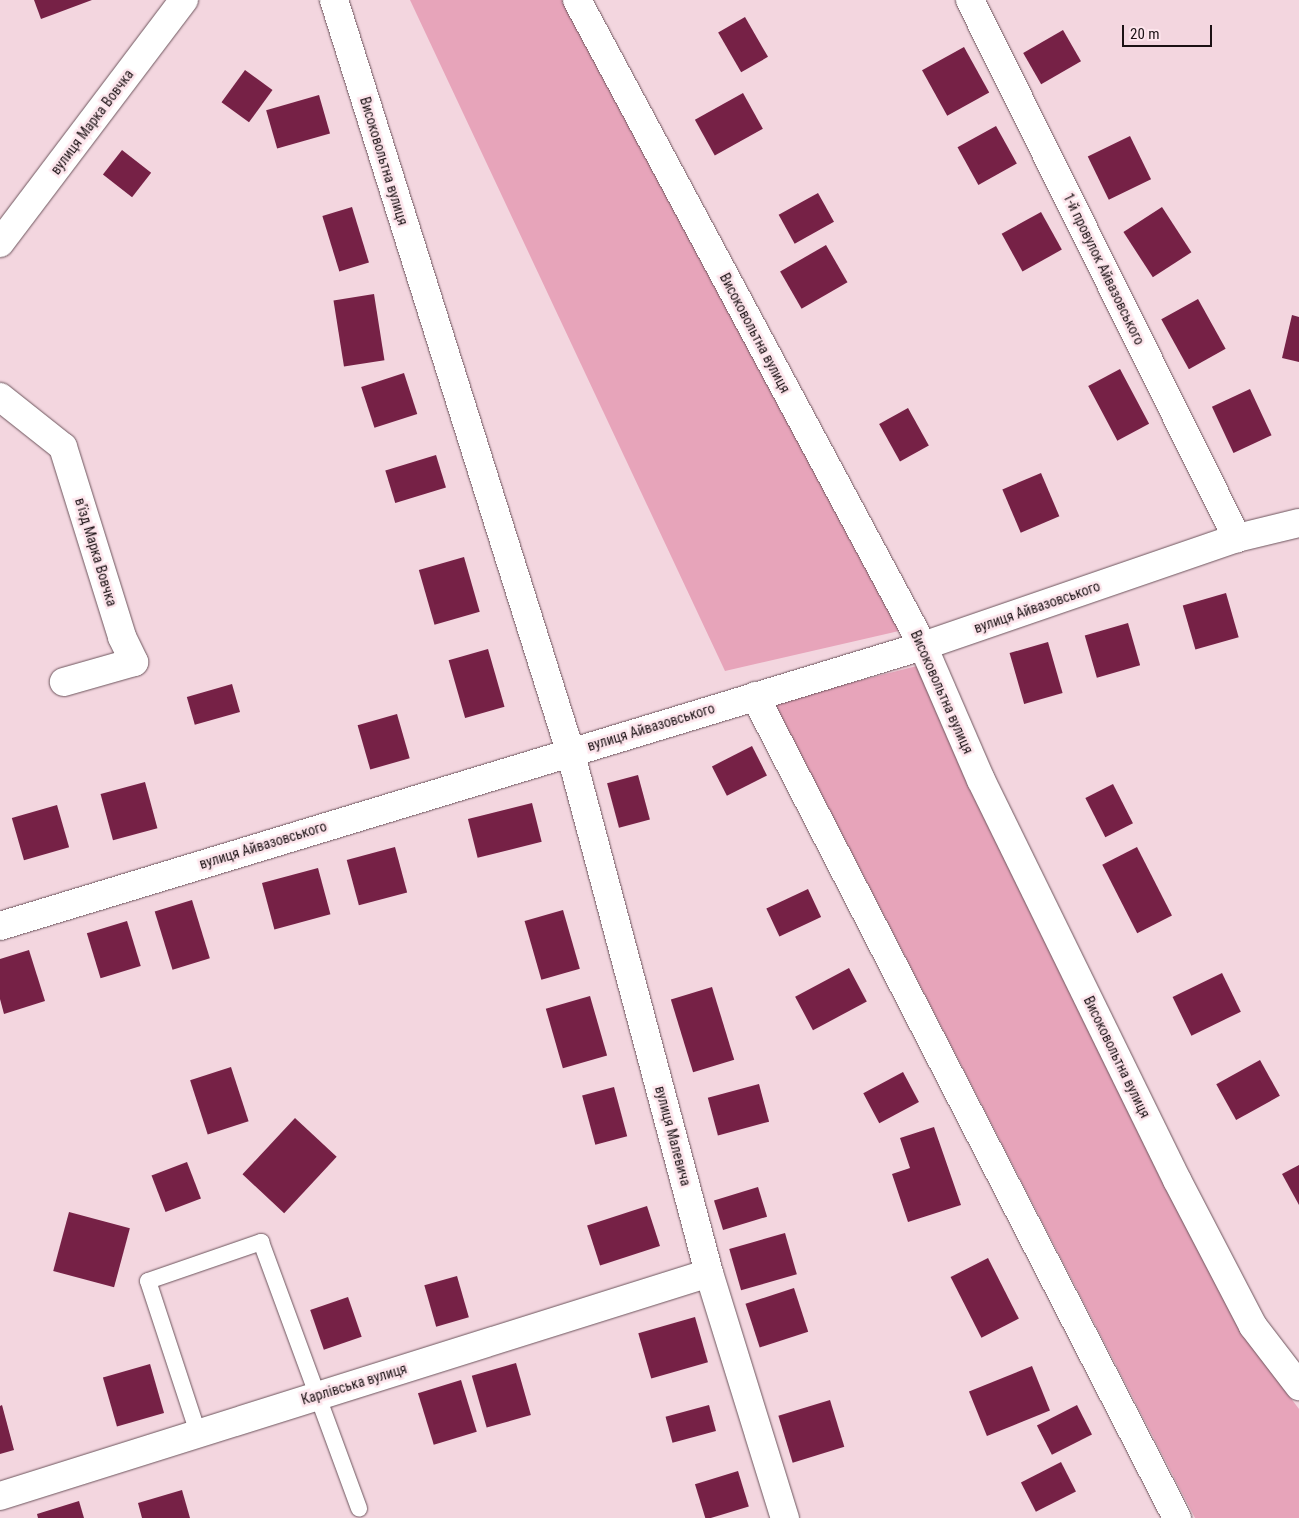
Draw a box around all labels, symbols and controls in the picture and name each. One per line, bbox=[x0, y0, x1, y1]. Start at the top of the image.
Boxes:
scale bar bbox=[1124, 15, 1214, 47]
text: 20 m bbox=[1130, 25, 1160, 43]
street label: вулиця Марка Вовчка bbox=[47, 66, 137, 178]
street label: Високовольтна вулиця bbox=[356, 95, 412, 227]
street label: 1-й провулок Айвазовського bbox=[1060, 190, 1148, 348]
street label: Високовольтна вулиця bbox=[716, 270, 794, 396]
street label: в'їзд Марка Вовчка bbox=[72, 496, 120, 608]
street label: вулиця Айвазовського bbox=[972, 578, 1102, 636]
street label: Високовольтна вулиця bbox=[907, 628, 977, 756]
street label: вулиця Айвазовського bbox=[585, 700, 717, 754]
street label: вулиця Айвазовського bbox=[197, 818, 329, 872]
street label: Високовольтна вулиця bbox=[1080, 993, 1154, 1121]
street label: вулиця Малевича bbox=[652, 1084, 694, 1188]
street label: Карлівська вулиця bbox=[299, 1360, 409, 1408]

